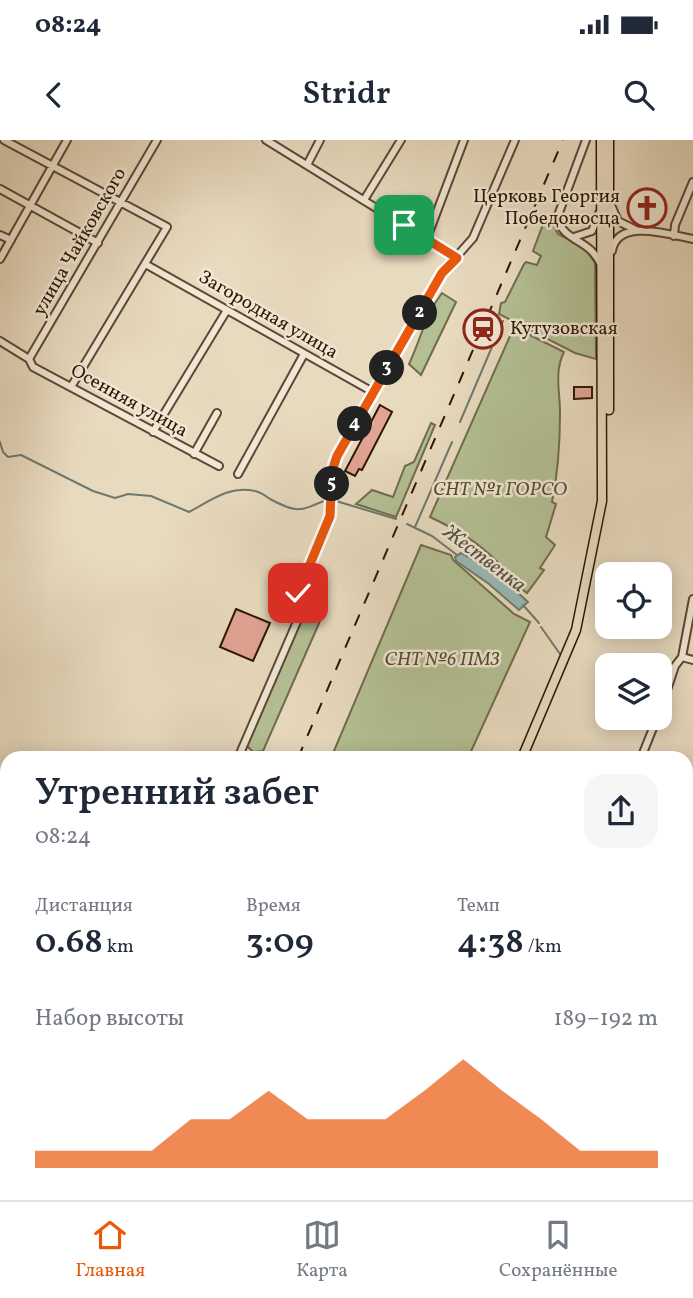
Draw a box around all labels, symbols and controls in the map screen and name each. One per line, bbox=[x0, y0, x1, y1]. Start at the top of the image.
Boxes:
text: 08:24 bbox=[35, 7, 101, 43]
text: Stridr bbox=[303, 73, 390, 117]
icon: back bbox=[35, 76, 73, 114]
icon: search bbox=[620, 76, 658, 114]
street label: улица Чайковского bbox=[27, 163, 133, 321]
place label: Церковь Георгия Победоносца bbox=[473, 184, 620, 232]
church icon: Церковь Георгия Победоносца bbox=[626, 187, 668, 229]
pin bbox=[374, 195, 434, 255]
icon: arrive bbox=[385, 206, 423, 244]
street label: Загородная улица bbox=[193, 264, 343, 366]
pin: 2 bbox=[402, 296, 438, 330]
text: 2 bbox=[415, 299, 424, 325]
station icon: Кутузовская bbox=[462, 308, 504, 350]
place label: Кутузовская bbox=[510, 316, 618, 342]
pin: 3 bbox=[370, 350, 404, 386]
text: 3 bbox=[382, 354, 391, 380]
street label: Осенняя улица bbox=[66, 358, 192, 444]
pin: 4 bbox=[338, 406, 372, 442]
text: 4 bbox=[349, 410, 360, 436]
pin: 5 bbox=[314, 466, 350, 502]
text: 5 bbox=[327, 470, 336, 496]
park label: СНТ №1 ГОРСО bbox=[433, 477, 568, 503]
water label: Жественка bbox=[436, 517, 532, 600]
map controls bbox=[595, 562, 672, 730]
button: locate bbox=[595, 562, 672, 639]
pin bbox=[268, 563, 328, 623]
icon: check bbox=[279, 574, 317, 612]
park label: СНТ №6 ПМЗ bbox=[385, 647, 500, 673]
button: layers bbox=[595, 653, 672, 730]
text: Утренний забег bbox=[35, 768, 319, 821]
button: share bbox=[584, 774, 658, 848]
text: 08:24 bbox=[35, 821, 91, 853]
text: Дистанция bbox=[35, 893, 133, 919]
text: Время bbox=[246, 893, 301, 919]
text: Темп bbox=[457, 893, 500, 919]
text: 0.68 bbox=[35, 919, 103, 967]
text: 3:09 bbox=[246, 919, 314, 967]
text: 4:38 bbox=[457, 919, 524, 967]
text: km bbox=[103, 934, 134, 960]
text: /km bbox=[524, 934, 562, 960]
text: Набор высоты bbox=[35, 1003, 184, 1035]
text: 189–192 m bbox=[554, 1003, 658, 1035]
tab: Главная bbox=[76, 1216, 145, 1284]
tab: Карта bbox=[296, 1216, 348, 1284]
tab: Сохранённые bbox=[499, 1216, 617, 1284]

